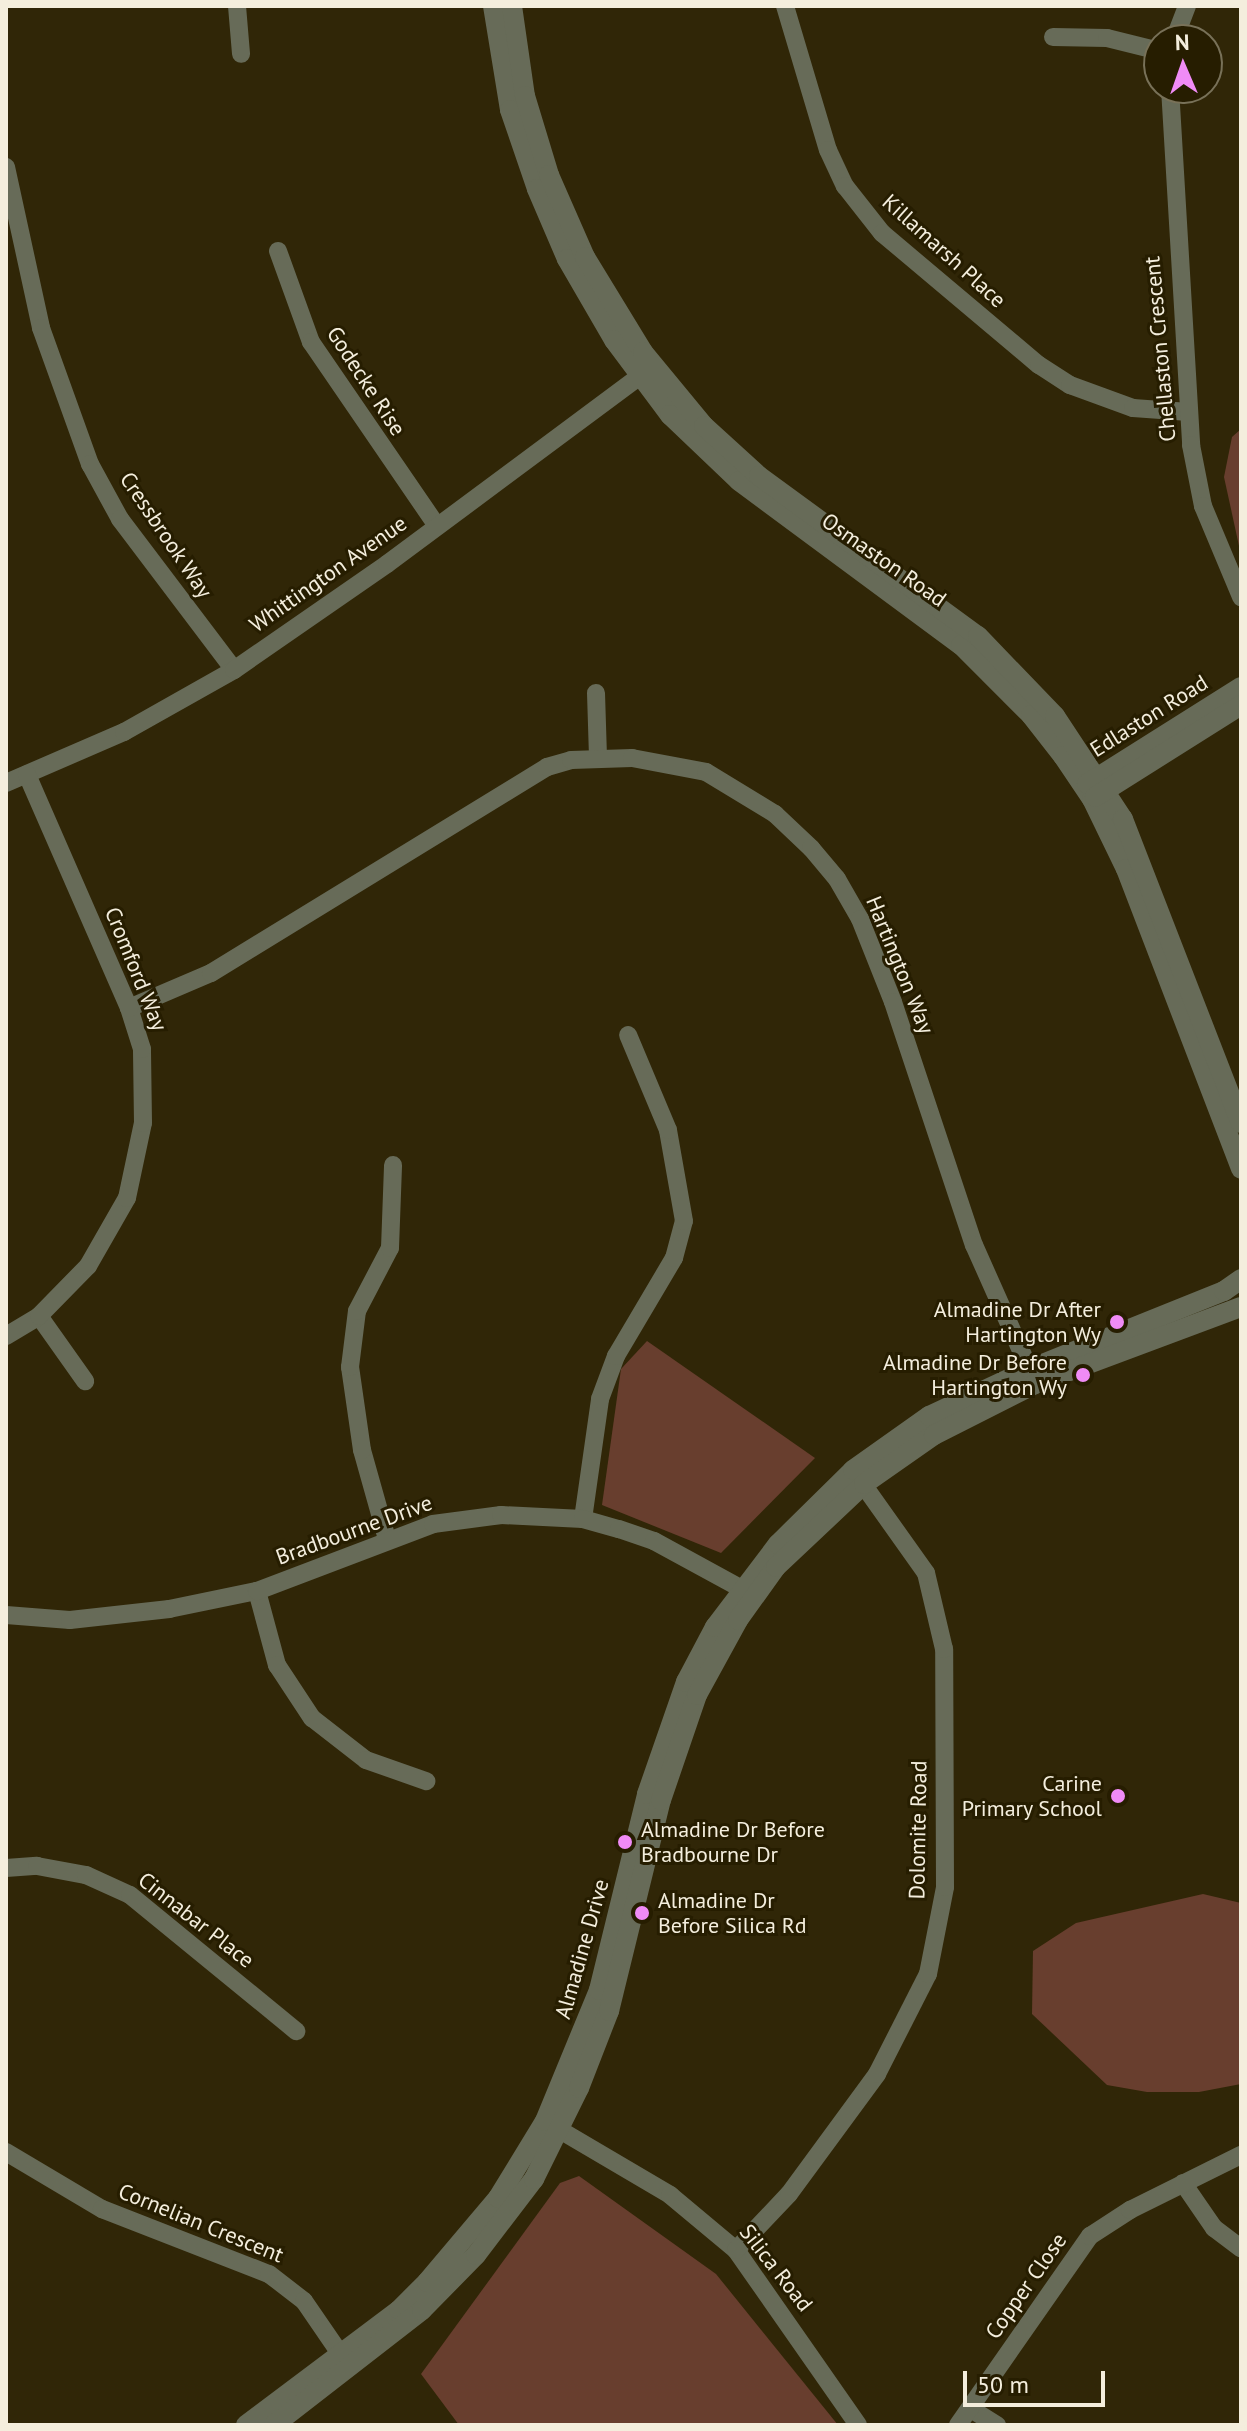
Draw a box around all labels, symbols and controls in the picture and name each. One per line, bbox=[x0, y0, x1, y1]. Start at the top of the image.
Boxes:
north arrow bbox=[1143, 24, 1223, 104]
text: N bbox=[1175, 28, 1190, 56]
street label: Killamarsh Place bbox=[877, 189, 1011, 313]
street label: Chellaston Crescent bbox=[1139, 255, 1181, 443]
street label: Godecke Rise bbox=[321, 322, 411, 440]
street label: Cressbrook Way bbox=[114, 467, 218, 603]
street label: Osmaston Road bbox=[817, 507, 951, 613]
street label: Whittington Avenue bbox=[244, 510, 412, 638]
street label: Edlaston Road bbox=[1085, 669, 1213, 763]
street label: Hartington Way bbox=[860, 892, 940, 1038]
street label: Cromford Way bbox=[99, 903, 173, 1035]
place label: Almadine Dr After Hartington Wy bbox=[933, 1296, 1101, 1348]
marker: Almadine Dr After Hartington Wy bbox=[1108, 1313, 1126, 1331]
place label: Almadine Dr Before Hartington Wy bbox=[883, 1349, 1067, 1400]
marker: Almadine Dr Before Hartington Wy bbox=[1074, 1366, 1092, 1384]
street label: Bradbourne Drive bbox=[272, 1489, 436, 1571]
street label: Dolomite Road bbox=[904, 1760, 932, 1900]
place label: Carine Primary School bbox=[961, 1770, 1102, 1822]
marker: Carine Primary School bbox=[1109, 1787, 1127, 1805]
place label: Almadine Dr Before Bradbourne Dr bbox=[641, 1816, 825, 1868]
marker: Almadine Dr Before Bradbourne Dr bbox=[616, 1833, 634, 1851]
street label: Cinnabar Place bbox=[133, 1867, 259, 1973]
street label: Almadine Drive bbox=[549, 1876, 615, 2022]
place label: Almadine Dr Before Silica Rd bbox=[658, 1887, 807, 1938]
marker: Almadine Dr Before Silica Rd bbox=[633, 1904, 651, 1922]
street label: Cornelian Crescent bbox=[115, 2178, 287, 2268]
street label: Silica Road bbox=[734, 2219, 818, 2317]
street label: Copper Close bbox=[980, 2228, 1072, 2344]
scale bar bbox=[967, 2355, 1109, 2405]
text: 50 m bbox=[977, 2369, 1029, 2400]

